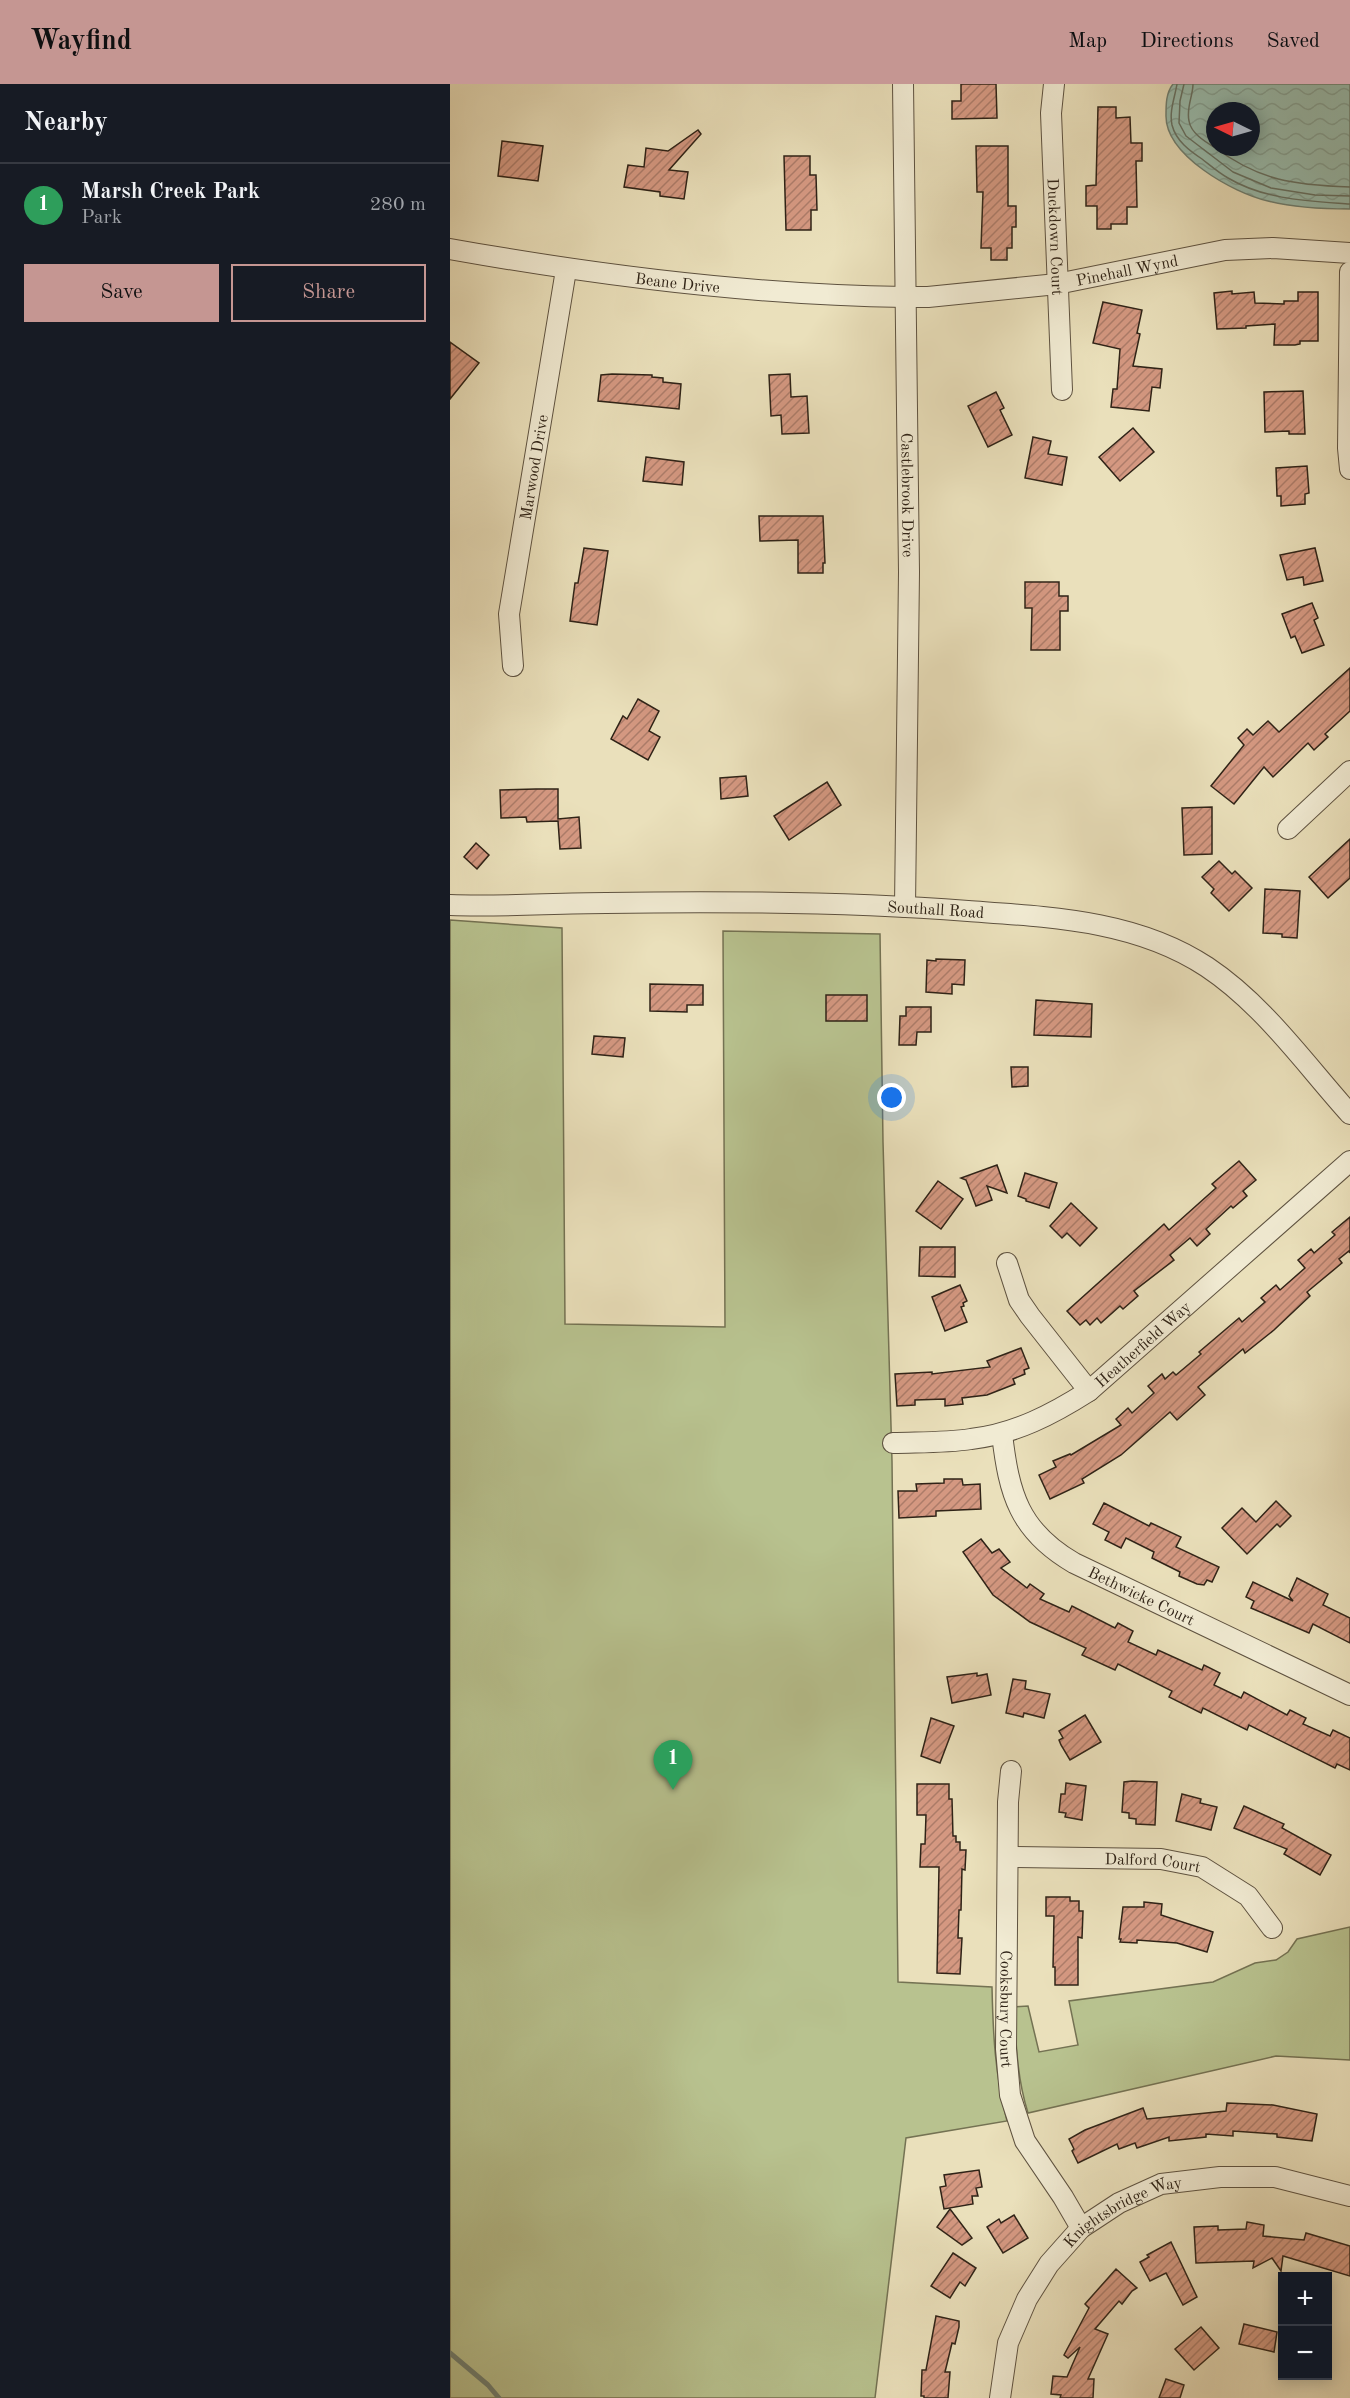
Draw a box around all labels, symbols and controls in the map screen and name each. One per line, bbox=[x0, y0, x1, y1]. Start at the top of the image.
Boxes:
text: Wayfind bbox=[30, 28, 132, 56]
text: Map bbox=[1068, 31, 1107, 52]
text: Directions bbox=[1140, 31, 1234, 52]
text: Saved bbox=[1267, 31, 1320, 52]
north arrow bbox=[1206, 102, 1260, 156]
text: Nearby bbox=[24, 110, 108, 136]
street label: Duckdown Court bbox=[1044, 178, 1064, 296]
text: Marsh Creek Park bbox=[81, 181, 260, 203]
text: 1 bbox=[38, 195, 49, 215]
text: 280 m bbox=[370, 195, 426, 215]
text: Park bbox=[81, 208, 122, 228]
street label: Pinehall Wynd bbox=[1075, 254, 1180, 290]
button: Save bbox=[24, 264, 219, 322]
button: Share bbox=[231, 264, 426, 322]
street label: Beane Drive bbox=[634, 272, 720, 297]
street label: Marwood Drive bbox=[519, 414, 552, 521]
street label: Castlebrook Drive bbox=[897, 432, 915, 558]
street label: Southall Road bbox=[887, 900, 985, 922]
your location bbox=[877, 1083, 906, 1112]
street label: Heatherfield Way bbox=[1093, 1299, 1195, 1391]
street label: Bethwicke Court bbox=[1085, 1565, 1197, 1630]
pin: 1 bbox=[654, 1740, 692, 1790]
street label: Dalford Court bbox=[1104, 1852, 1202, 1877]
street label: Cooksbury Court bbox=[996, 1950, 1014, 2069]
street label: Knightsbridge Way bbox=[1062, 2176, 1183, 2251]
map controls bbox=[1278, 2272, 1332, 2380]
button: + bbox=[1278, 2272, 1332, 2326]
button: − bbox=[1278, 2326, 1332, 2380]

